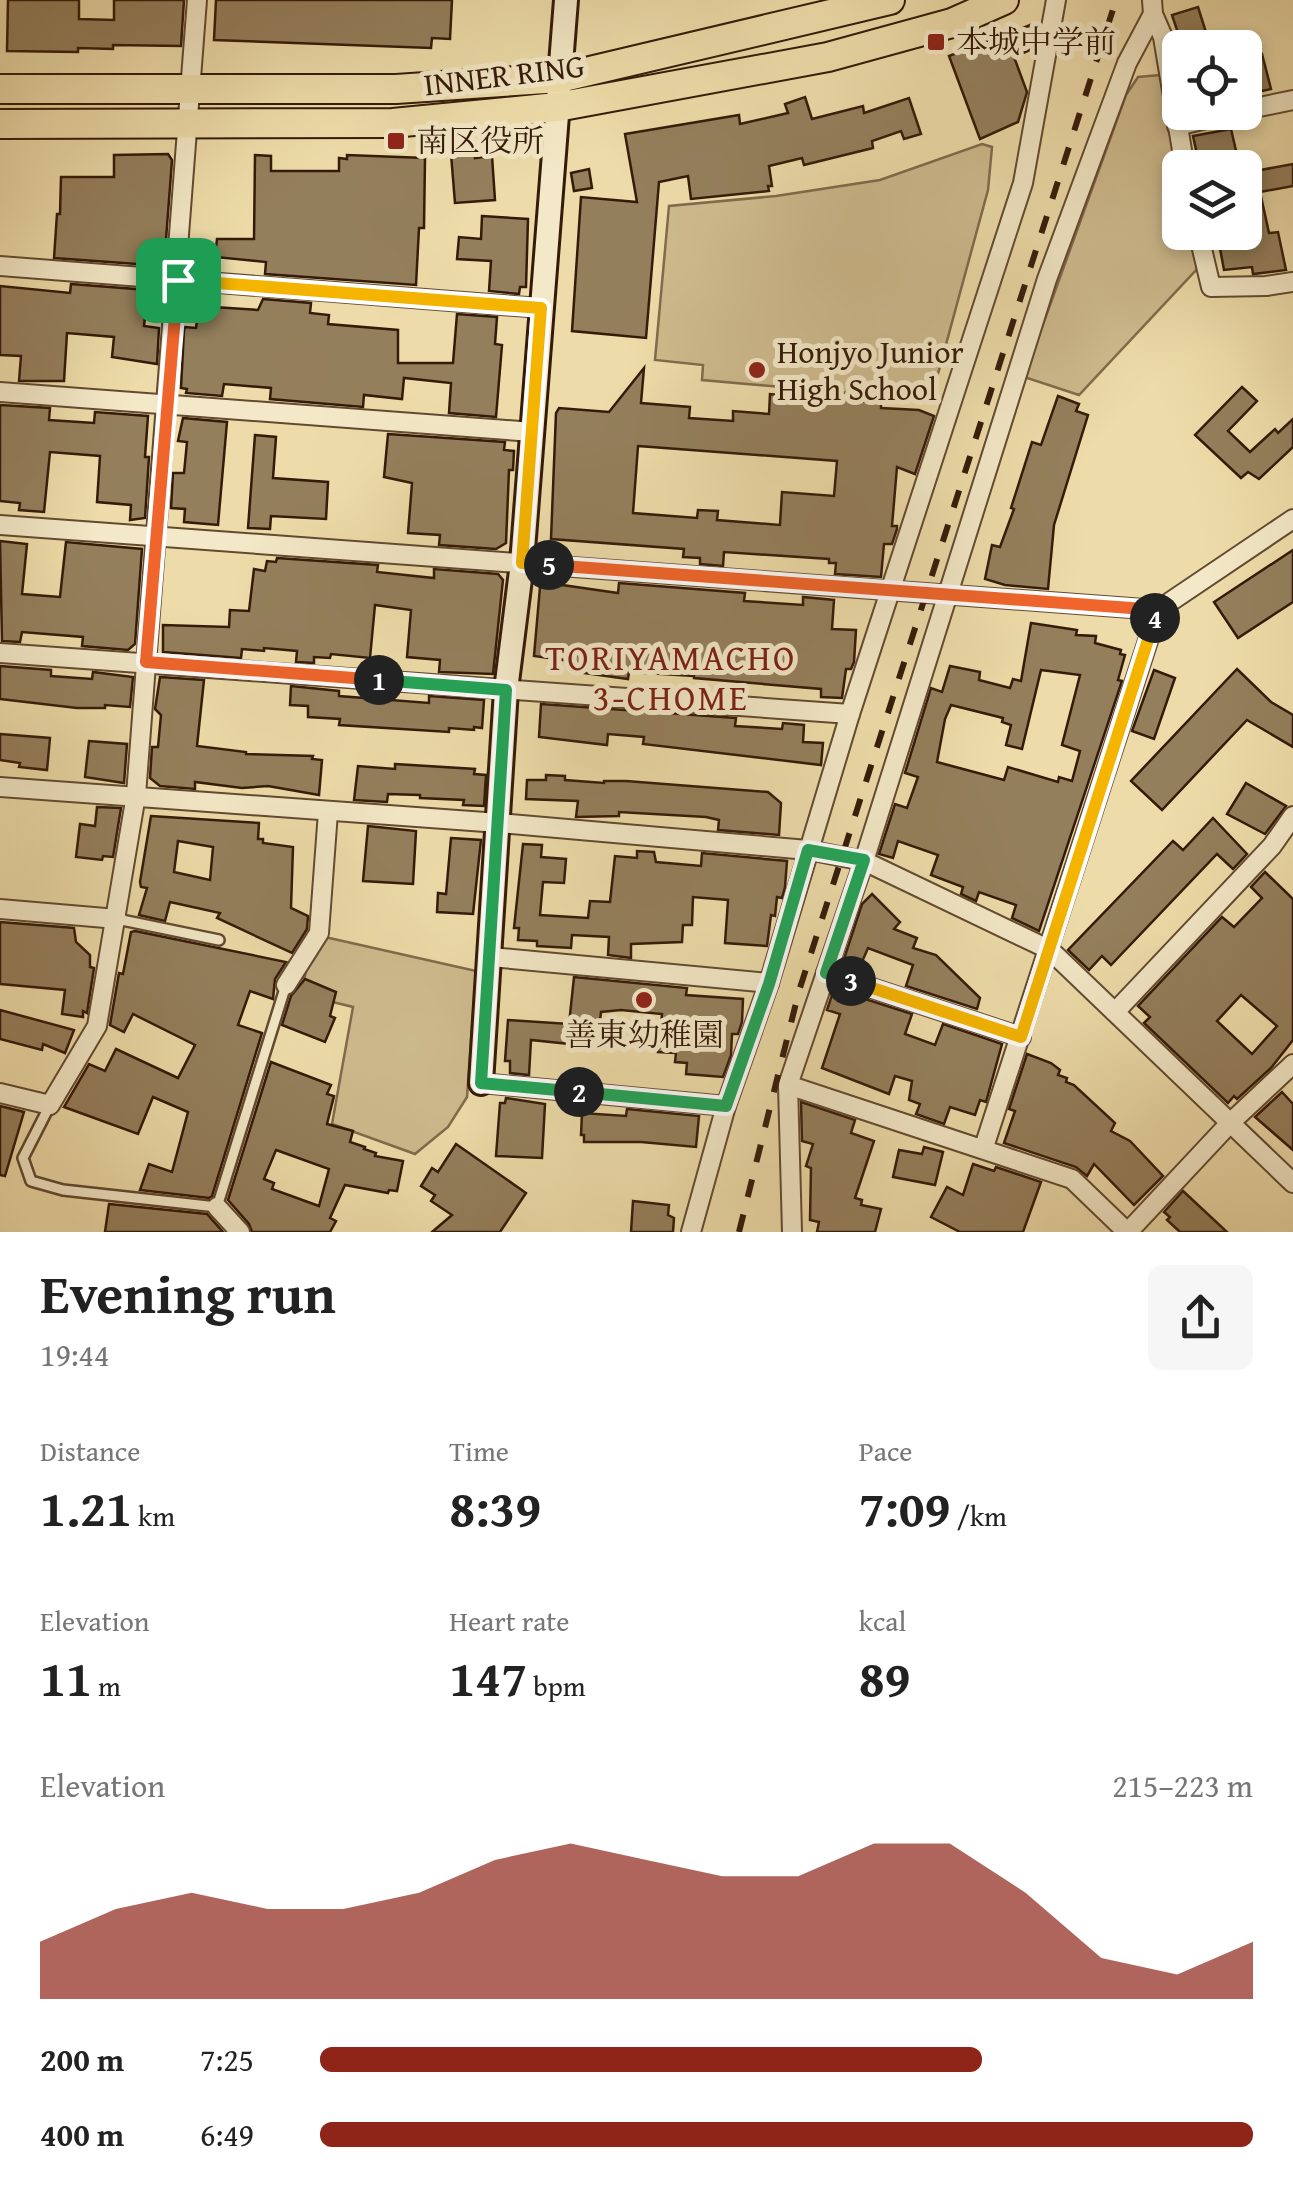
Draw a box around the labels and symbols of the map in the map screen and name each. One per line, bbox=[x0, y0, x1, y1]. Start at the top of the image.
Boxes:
place label: 本城中学前 bbox=[956, 18, 1116, 65]
marker: 本城中学前 bbox=[925, 31, 947, 53]
street label: INNER RING bbox=[421, 41, 587, 108]
place label: 南区役所 bbox=[416, 117, 544, 164]
marker: 南区役所 bbox=[385, 130, 407, 152]
pin bbox=[136, 238, 221, 323]
place label: Honjyo Junior High School bbox=[777, 328, 964, 412]
marker: Honjyo Junior High School bbox=[746, 359, 768, 381]
pin: 5 bbox=[524, 540, 574, 590]
pin: 4 bbox=[1130, 593, 1180, 643]
district label: TORIYAMACHO 3-CHOME bbox=[545, 632, 797, 723]
pin: 1 bbox=[354, 655, 404, 705]
pin: 3 bbox=[826, 956, 876, 1006]
marker: 善東幼稚園 bbox=[633, 989, 655, 1011]
place label: 善東幼稚園 bbox=[564, 1011, 724, 1058]
pin: 2 bbox=[554, 1067, 604, 1117]

